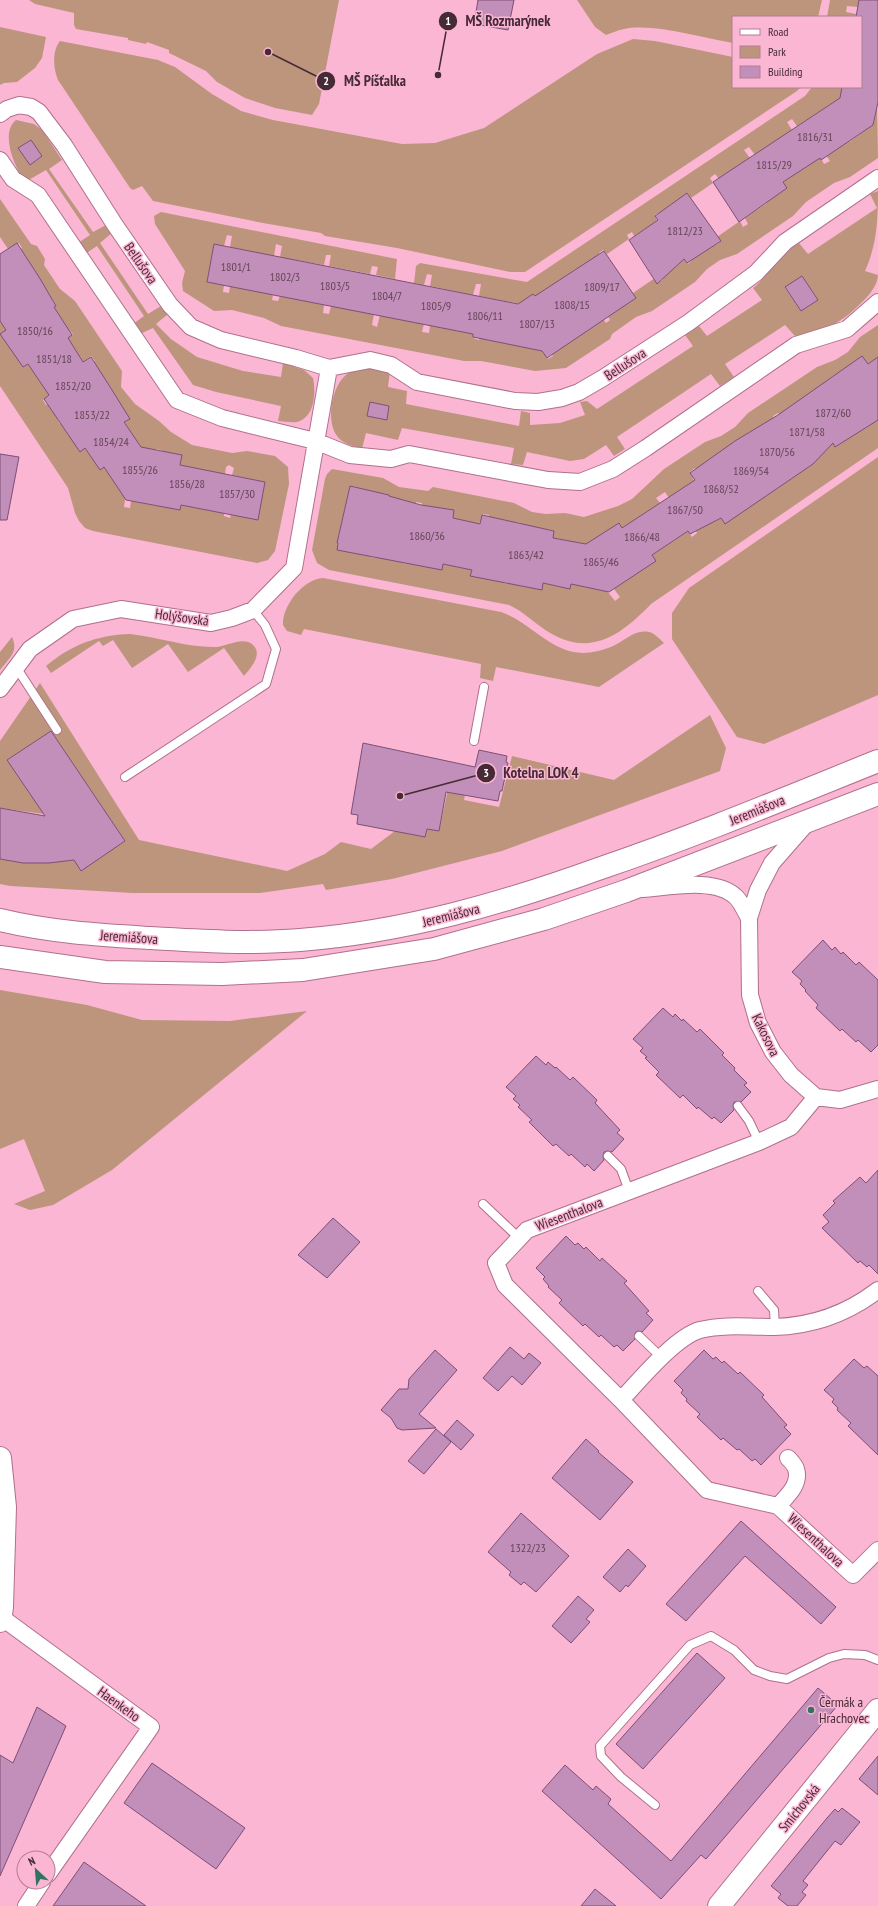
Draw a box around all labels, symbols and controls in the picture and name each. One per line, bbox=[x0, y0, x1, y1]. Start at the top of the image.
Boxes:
callout: MŠ Rozmarýnek bbox=[438, 7, 559, 34]
text: MŠ Rozmarýnek bbox=[466, 11, 551, 30]
text: 1 bbox=[445, 13, 451, 28]
legend bbox=[732, 16, 862, 88]
text: Road bbox=[768, 24, 788, 39]
text: Park bbox=[768, 44, 786, 59]
text: Building bbox=[768, 64, 803, 79]
callout: MŠ Píšťalka bbox=[316, 68, 414, 95]
text: MŠ Píšťalka bbox=[344, 71, 406, 90]
text: 2 bbox=[323, 73, 329, 88]
house number: 1816/31 bbox=[797, 129, 833, 144]
house number: 1815/29 bbox=[756, 157, 792, 172]
house number: 1812/23 bbox=[667, 223, 703, 238]
street label: Bellušova bbox=[120, 239, 162, 287]
house number: 1801/1 bbox=[221, 259, 251, 274]
house number: 1802/3 bbox=[270, 269, 300, 284]
house number: 1803/5 bbox=[320, 278, 350, 293]
house number: 1809/17 bbox=[584, 279, 620, 294]
house number: 1804/7 bbox=[372, 288, 402, 303]
house number: 1808/15 bbox=[554, 297, 590, 312]
house number: 1805/9 bbox=[421, 298, 451, 313]
house number: 1806/11 bbox=[467, 308, 503, 323]
house number: 1807/13 bbox=[519, 316, 555, 331]
house number: 1850/16 bbox=[17, 323, 53, 338]
street label: Bellušova bbox=[601, 344, 649, 384]
house number: 1851/18 bbox=[36, 351, 72, 366]
house number: 1852/20 bbox=[55, 378, 91, 393]
house number: 1872/60 bbox=[815, 405, 851, 420]
house number: 1853/22 bbox=[74, 407, 110, 422]
house number: 1871/58 bbox=[789, 424, 825, 439]
house number: 1854/24 bbox=[93, 434, 130, 449]
house number: 1870/56 bbox=[759, 444, 795, 459]
house number: 1855/26 bbox=[122, 462, 158, 477]
house number: 1869/54 bbox=[733, 463, 770, 478]
house number: 1856/28 bbox=[169, 476, 205, 491]
house number: 1868/52 bbox=[703, 481, 739, 496]
house number: 1857/30 bbox=[219, 486, 255, 501]
house number: 1867/50 bbox=[667, 502, 703, 517]
house number: 1860/36 bbox=[409, 528, 445, 543]
house number: 1866/48 bbox=[624, 529, 660, 544]
house number: 1863/42 bbox=[508, 547, 544, 562]
house number: 1865/46 bbox=[583, 554, 619, 569]
street label: Holýšovská bbox=[154, 604, 210, 630]
callout: Kotelna LOK 4 bbox=[476, 759, 587, 786]
text: Kotelna LOK 4 bbox=[503, 763, 579, 782]
text: 3 bbox=[483, 765, 489, 780]
street label: Jeremiášova bbox=[726, 791, 787, 830]
street label: Jeremiášova bbox=[420, 899, 481, 931]
street label: Jeremiášova bbox=[98, 926, 159, 948]
street label: Kakosova bbox=[748, 1011, 784, 1059]
street label: Wiesenthalova bbox=[533, 1193, 605, 1235]
street label: Wiesenthalova bbox=[784, 1509, 848, 1571]
house number: 1322/23 bbox=[510, 1540, 546, 1555]
street label: Haenkeho bbox=[94, 1683, 144, 1725]
place label: Čermák a Hrachovec bbox=[819, 1693, 869, 1727]
marker: Čermák a Hrachovec bbox=[806, 1705, 816, 1715]
street label: Smíchovská bbox=[774, 1780, 824, 1836]
north arrow bbox=[16, 1850, 56, 1890]
text: N bbox=[26, 1853, 37, 1869]

